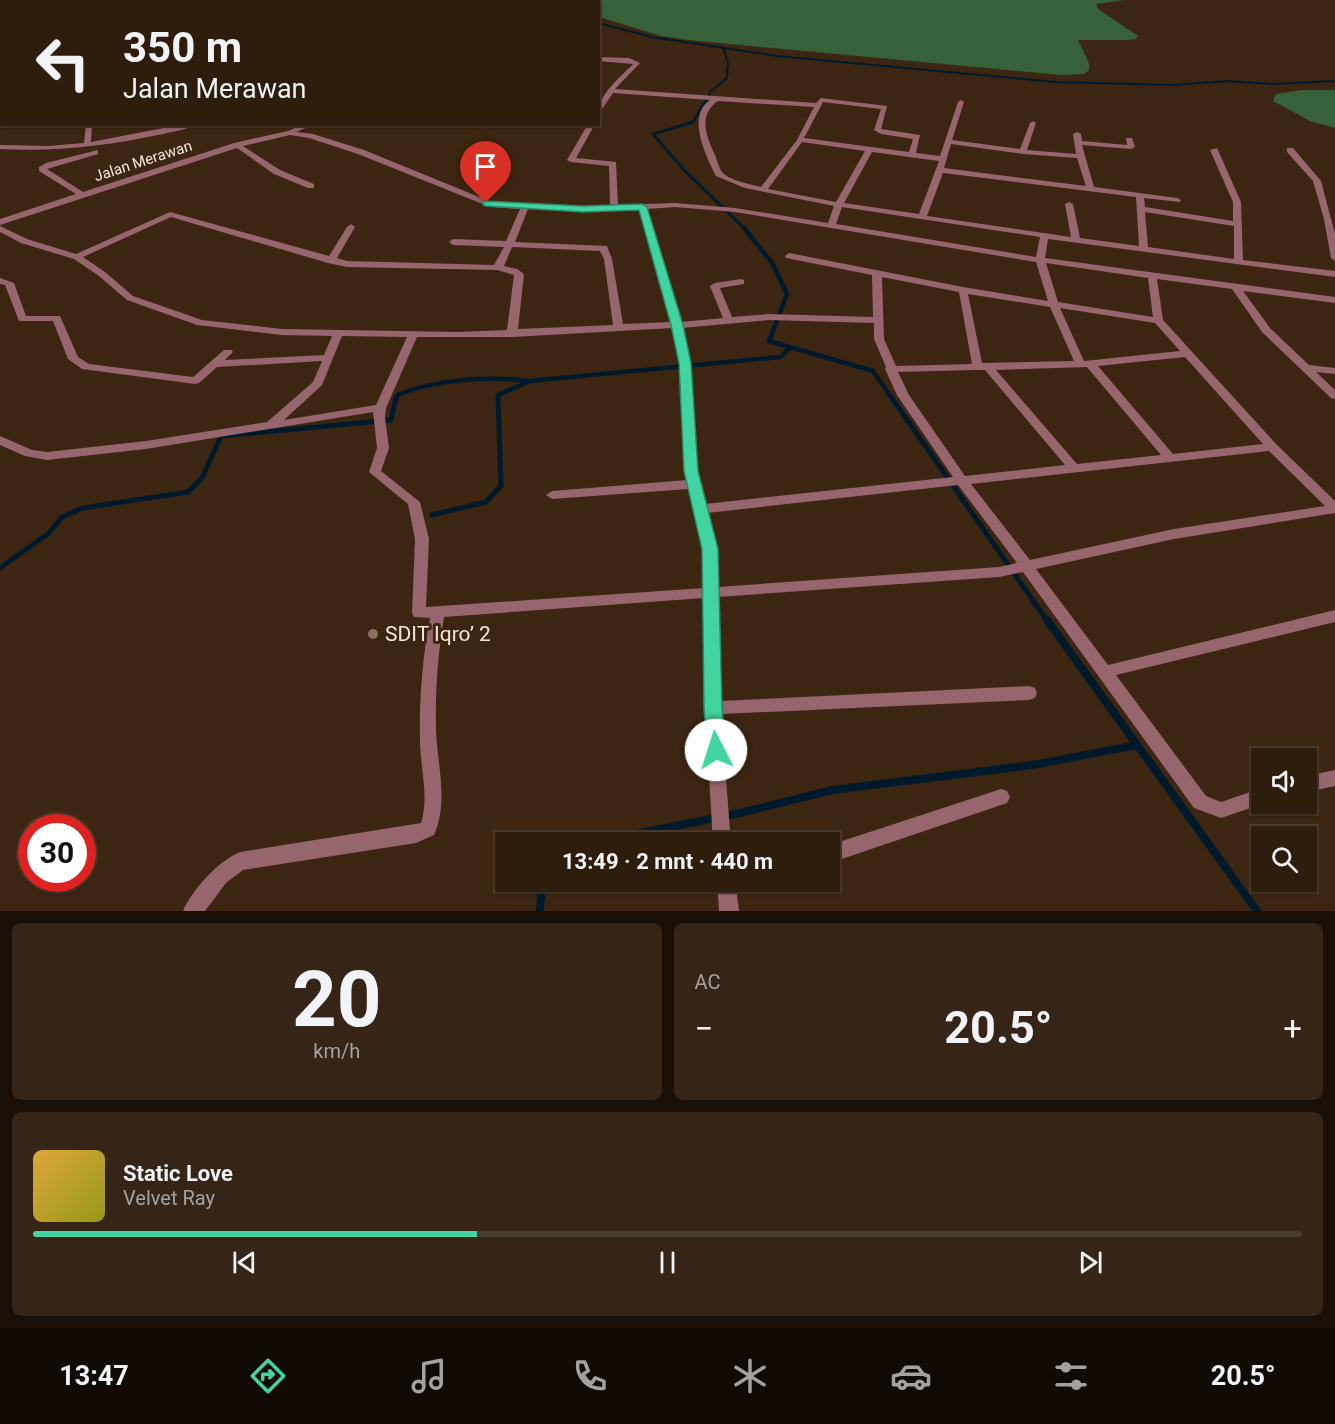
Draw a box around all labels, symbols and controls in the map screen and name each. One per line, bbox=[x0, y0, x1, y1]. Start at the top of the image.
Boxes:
text: 350 m bbox=[123, 23, 242, 72]
icon: left bbox=[24, 24, 102, 102]
text: Jalan Merawan bbox=[123, 73, 307, 105]
street label: Jalan Merawan bbox=[92, 137, 194, 185]
pin bbox=[460, 141, 511, 203]
icon: arrive bbox=[469, 150, 502, 183]
place label: SDIT Iqro’ 2 bbox=[385, 622, 491, 646]
marker: SDIT Iqro’ 2 bbox=[366, 627, 380, 641]
position arrow bbox=[684, 718, 748, 782]
map controls bbox=[1251, 748, 1317, 892]
button: sound bbox=[1251, 748, 1317, 814]
speed limit sign: 30 bbox=[18, 814, 96, 892]
button: search bbox=[1251, 826, 1317, 892]
text: 13:49 · 2 mnt · 440 m bbox=[562, 849, 773, 874]
text: 20 bbox=[292, 954, 382, 1045]
text: AC bbox=[695, 970, 720, 994]
text: 20.5° bbox=[944, 1001, 1052, 1054]
text: − bbox=[695, 1009, 713, 1048]
text: + bbox=[1283, 1009, 1302, 1048]
text: km/h bbox=[313, 1039, 360, 1063]
text: Static Love bbox=[123, 1161, 233, 1186]
text: Velvet Ray bbox=[123, 1186, 215, 1210]
icon: previous bbox=[228, 1246, 261, 1279]
icon: pause bbox=[651, 1246, 684, 1279]
icon: next bbox=[1074, 1246, 1107, 1279]
icon: directions bbox=[247, 1355, 289, 1397]
icon: music bbox=[408, 1355, 450, 1397]
icon: phone bbox=[569, 1355, 611, 1397]
icon: climate bbox=[729, 1355, 771, 1397]
icon: car bbox=[890, 1355, 932, 1397]
icon: filters bbox=[1050, 1355, 1092, 1397]
text: 13:47 bbox=[59, 1360, 129, 1392]
text: 20.5° bbox=[1211, 1360, 1276, 1392]

